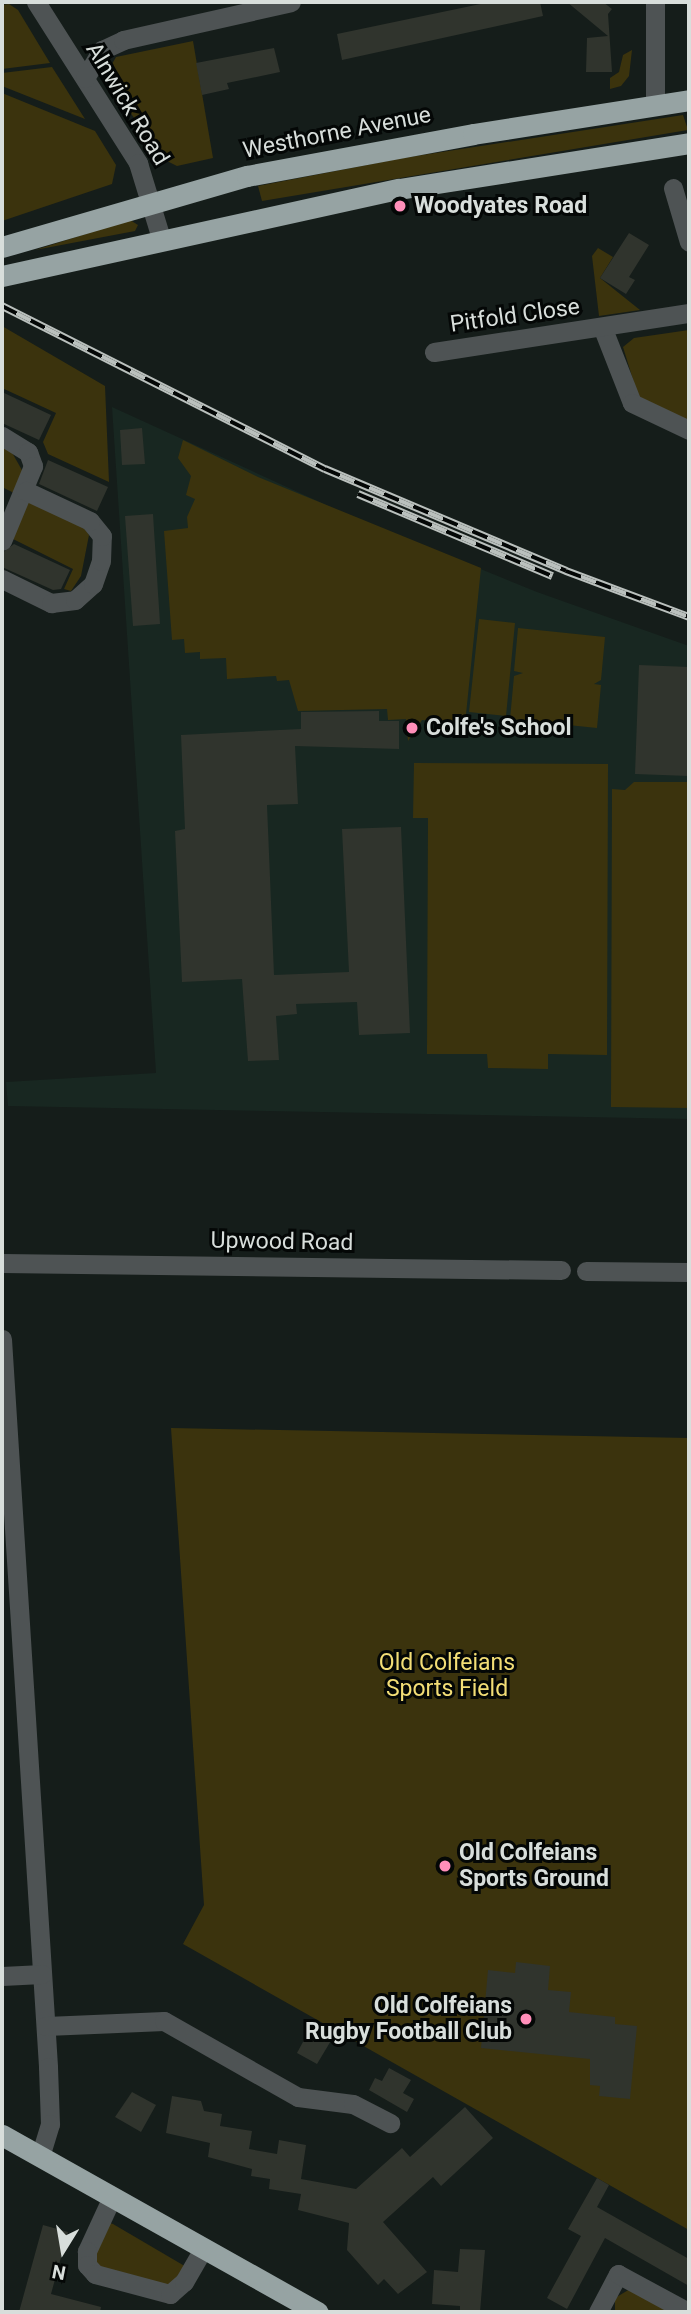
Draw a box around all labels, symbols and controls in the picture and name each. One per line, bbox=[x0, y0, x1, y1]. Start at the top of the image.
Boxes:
street label: Alnwick Road bbox=[80, 38, 174, 170]
street label: Westhorne Avenue bbox=[241, 101, 433, 165]
place label: Woodyates Road bbox=[414, 192, 587, 220]
marker: Woodyates Road bbox=[392, 198, 408, 214]
street label: Pitfold Close bbox=[448, 293, 582, 339]
place label: Colfe's School bbox=[426, 714, 572, 742]
marker: Colfe's School bbox=[404, 720, 420, 736]
street label: Upwood Road bbox=[210, 1227, 354, 1257]
park label: Old Colfeians Sports Field bbox=[379, 1649, 515, 1703]
place label: Old Colfeians Sports Ground bbox=[459, 1839, 609, 1893]
marker: Old Colfeians Sports Ground bbox=[437, 1858, 453, 1874]
place label: Old Colfeians Rugby Football Club bbox=[305, 1992, 512, 2046]
marker: Old Colfeians Rugby Football Club bbox=[518, 2011, 534, 2027]
north arrow bbox=[28, 2216, 98, 2286]
text: N bbox=[50, 2260, 68, 2285]

